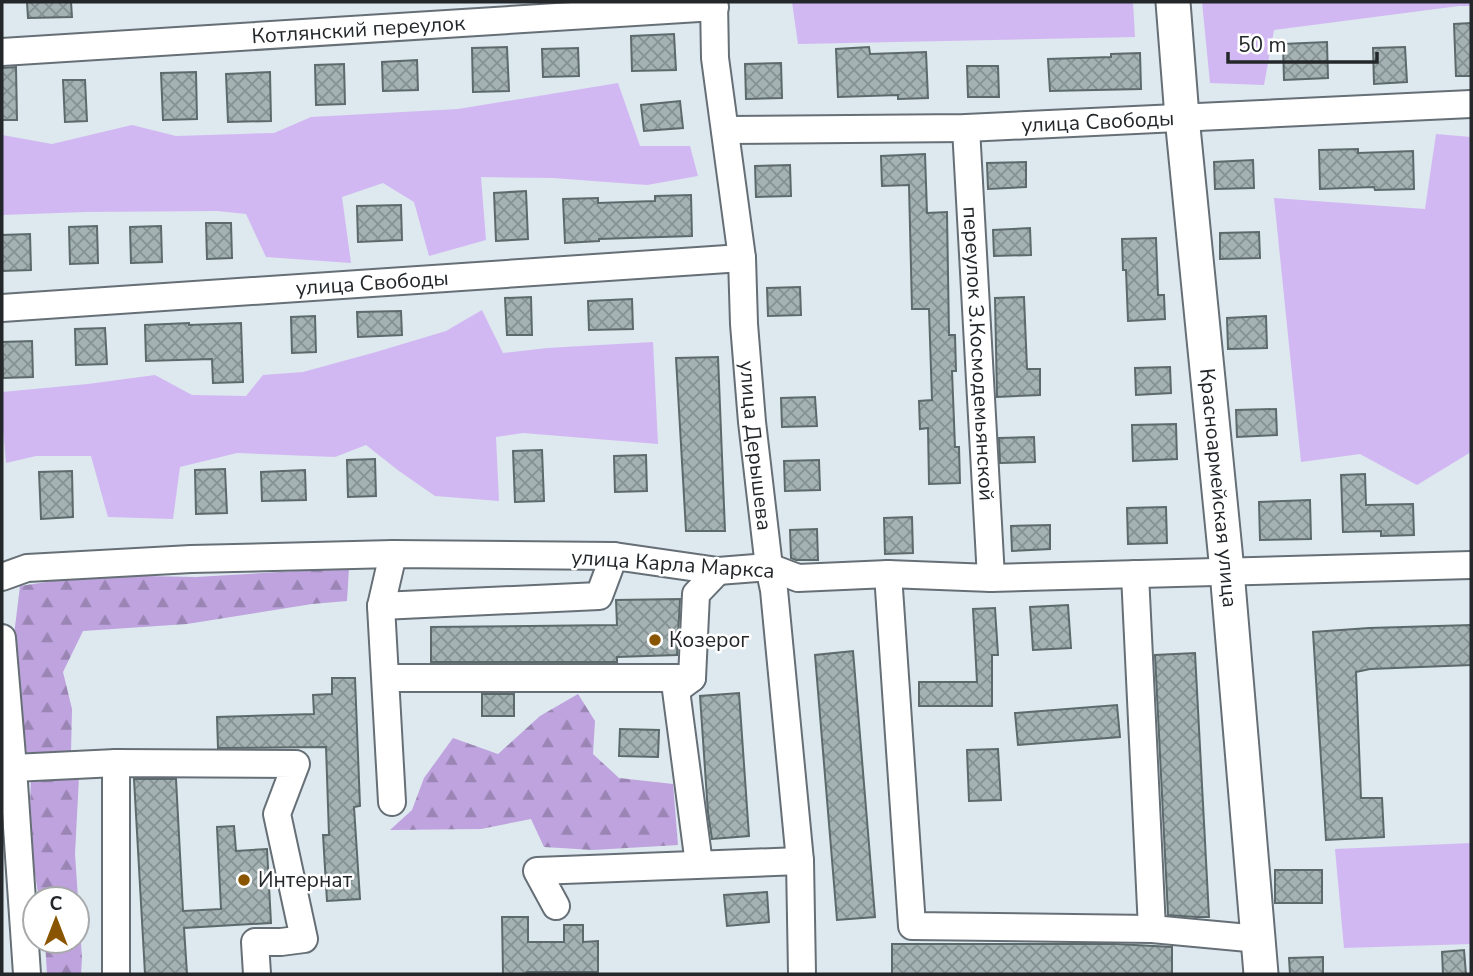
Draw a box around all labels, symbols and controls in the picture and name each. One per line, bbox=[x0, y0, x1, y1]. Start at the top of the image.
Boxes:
street label: Котлянский переулок bbox=[251, 9, 467, 50]
scale bar bbox=[1228, 21, 1377, 65]
text: 50 m bbox=[1238, 31, 1287, 59]
street label: улица Свободы bbox=[1021, 104, 1175, 139]
street label: переулок З.Космодемьянской bbox=[956, 206, 1001, 502]
street label: улица Свободы bbox=[295, 264, 449, 302]
street label: улица Дерышева bbox=[733, 360, 779, 532]
street label: Красноармейская улица bbox=[1193, 367, 1244, 609]
street label: улица Карла Маркса bbox=[570, 543, 776, 585]
place label: Козерог bbox=[669, 626, 750, 654]
marker: Козерог bbox=[647, 632, 663, 648]
place label: Интернат bbox=[258, 866, 353, 894]
marker: Интернат bbox=[236, 872, 252, 888]
north arrow bbox=[21, 885, 91, 955]
text: С bbox=[50, 891, 63, 917]

